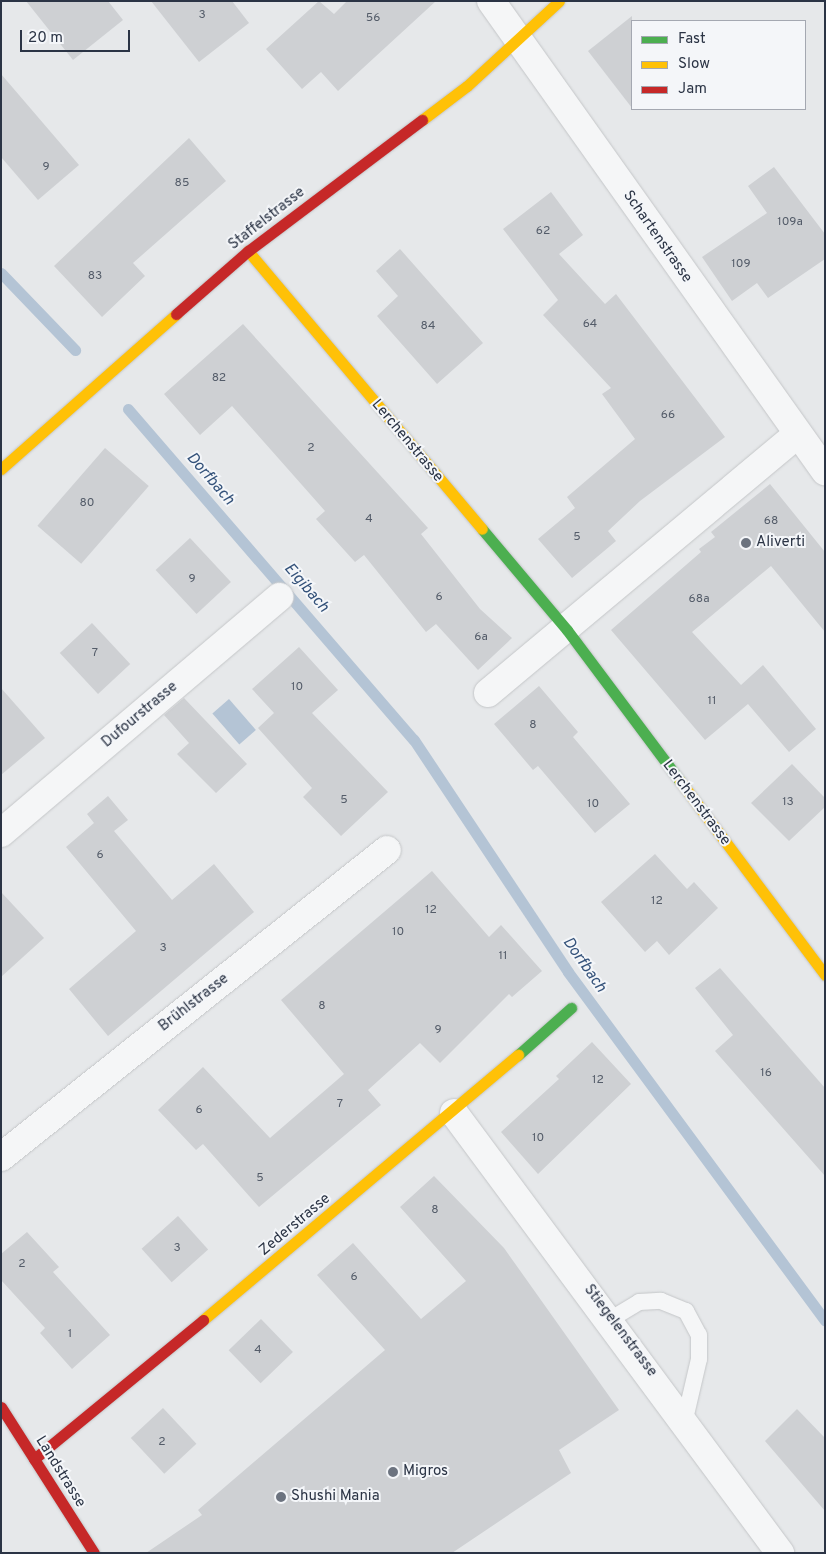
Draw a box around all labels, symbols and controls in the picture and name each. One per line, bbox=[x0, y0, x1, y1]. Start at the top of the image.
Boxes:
house number: 3 bbox=[198, 9, 206, 23]
house number: 56 bbox=[366, 12, 380, 26]
scale bar bbox=[22, 20, 132, 52]
legend bbox=[631, 20, 806, 110]
text: 20 m bbox=[28, 29, 63, 48]
text: Fast bbox=[678, 30, 706, 49]
text: Slow bbox=[678, 55, 710, 74]
text: Jam bbox=[678, 80, 707, 99]
house number: 9 bbox=[42, 161, 50, 175]
house number: 85 bbox=[175, 177, 189, 191]
street label: Staffelstrasse bbox=[225, 184, 309, 254]
street label: Schartenstrasse bbox=[619, 187, 695, 287]
house number: 109a bbox=[777, 216, 803, 230]
house number: 62 bbox=[536, 225, 550, 239]
house number: 109 bbox=[731, 258, 751, 272]
house number: 83 bbox=[88, 270, 102, 284]
house number: 64 bbox=[583, 318, 597, 332]
house number: 84 bbox=[421, 320, 435, 334]
house number: 82 bbox=[212, 372, 226, 386]
street label: Lerchenstrasse bbox=[367, 396, 447, 486]
house number: 66 bbox=[661, 409, 675, 423]
house number: 2 bbox=[307, 442, 315, 456]
water label: Dorfbach bbox=[182, 449, 238, 509]
house number: 80 bbox=[80, 497, 94, 511]
house number: 4 bbox=[365, 513, 373, 527]
house number: 68 bbox=[764, 515, 778, 529]
house number: 5 bbox=[573, 531, 581, 545]
place label: Aliverti bbox=[756, 534, 805, 552]
marker: Aliverti bbox=[740, 537, 752, 549]
water label: Eigibach bbox=[279, 559, 333, 617]
house number: 9 bbox=[188, 573, 196, 587]
house number: 6 bbox=[435, 591, 443, 605]
house number: 68a bbox=[689, 593, 709, 607]
house number: 6a bbox=[474, 631, 488, 645]
house number: 7 bbox=[92, 647, 98, 661]
street label: Dufourstrasse bbox=[98, 678, 182, 752]
house number: 10 bbox=[291, 681, 303, 695]
house number: 11 bbox=[708, 695, 716, 709]
house number: 8 bbox=[529, 719, 537, 733]
street label: Lerchenstrasse bbox=[658, 757, 734, 849]
house number: 5 bbox=[340, 794, 348, 808]
house number: 13 bbox=[782, 796, 794, 810]
house number: 10 bbox=[587, 798, 599, 812]
house number: 6 bbox=[96, 849, 104, 863]
house number: 12 bbox=[651, 895, 663, 909]
house number: 12 bbox=[425, 904, 437, 918]
house number: 10 bbox=[392, 926, 404, 940]
water label: Dorfbach bbox=[558, 933, 610, 997]
house number: 3 bbox=[159, 942, 167, 956]
house number: 11 bbox=[499, 950, 507, 964]
street label: Brühlstrasse bbox=[155, 970, 233, 1036]
house number: 8 bbox=[318, 1000, 326, 1014]
house number: 9 bbox=[434, 1024, 442, 1038]
house number: 16 bbox=[760, 1067, 772, 1081]
house number: 12 bbox=[592, 1074, 604, 1088]
house number: 7 bbox=[337, 1098, 343, 1112]
house number: 6 bbox=[195, 1104, 203, 1118]
house number: 10 bbox=[532, 1132, 544, 1146]
house number: 5 bbox=[256, 1172, 264, 1186]
street label: Zederstrasse bbox=[256, 1190, 334, 1260]
house number: 8 bbox=[431, 1204, 439, 1218]
house number: 3 bbox=[173, 1242, 181, 1256]
house number: 2 bbox=[18, 1258, 26, 1272]
house number: 6 bbox=[350, 1271, 358, 1285]
street label: Stiegelenstrasse bbox=[579, 1281, 661, 1381]
house number: 1 bbox=[68, 1328, 72, 1342]
house number: 4 bbox=[254, 1344, 262, 1358]
street label: Landstrasse bbox=[31, 1433, 89, 1511]
house number: 2 bbox=[158, 1436, 166, 1450]
place label: Migros bbox=[403, 1463, 448, 1481]
marker: Migros bbox=[387, 1466, 399, 1478]
place label: Shushi Mania bbox=[291, 1488, 380, 1506]
marker: Shushi Mania bbox=[275, 1491, 287, 1503]

